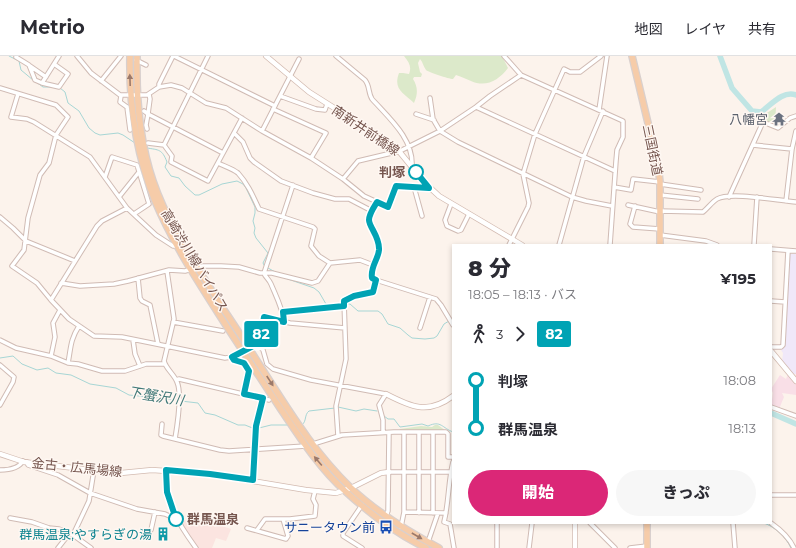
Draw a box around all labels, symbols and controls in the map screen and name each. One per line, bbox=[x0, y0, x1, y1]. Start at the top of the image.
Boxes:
text: Metrio bbox=[20, 16, 85, 39]
text: 地図 bbox=[634, 20, 662, 38]
text: レイヤ bbox=[684, 20, 726, 38]
text: 共有 bbox=[748, 20, 776, 38]
one-way arrow bbox=[127, 73, 133, 86]
street label: 南新井前橋線 bbox=[329, 102, 403, 158]
place label: 八幡宮 bbox=[729, 111, 768, 127]
temple icon: 八幡宮 bbox=[771, 111, 787, 127]
street label: 三国街道 bbox=[640, 123, 666, 177]
place label: 判塚 bbox=[379, 164, 405, 180]
marker: 判塚 bbox=[408, 164, 424, 180]
street label: 高崎渋川線バイパス bbox=[158, 206, 232, 314]
text: 8 分 bbox=[468, 255, 511, 282]
text: ¥195 bbox=[720, 269, 756, 288]
text: 18:05 – 18:13 · バス bbox=[468, 286, 577, 302]
line badge: 82 bbox=[243, 321, 279, 347]
icon: walk bbox=[468, 323, 490, 345]
icon: forward bbox=[509, 323, 531, 345]
text: 82 bbox=[252, 325, 270, 343]
text: 82 bbox=[545, 325, 563, 343]
text: 3 bbox=[496, 326, 503, 342]
text: 判塚 bbox=[498, 372, 528, 391]
text: 18:08 bbox=[723, 372, 756, 388]
one-way arrow bbox=[266, 375, 273, 386]
water label: 下蟹沢川 bbox=[127, 383, 187, 410]
text: 群馬温泉 bbox=[498, 420, 558, 439]
text: 18:13 bbox=[728, 420, 756, 436]
street label: 金古・広馬場線 bbox=[31, 454, 123, 480]
one-way arrow bbox=[314, 456, 323, 467]
button: 開始 bbox=[468, 470, 608, 516]
button: きっぷ bbox=[616, 470, 756, 516]
marker: 群馬温泉 bbox=[168, 511, 184, 527]
place label: 群馬温泉 bbox=[187, 511, 239, 527]
place label: サニータウン前 bbox=[284, 519, 375, 535]
bus stop icon: サニータウン前 bbox=[378, 519, 394, 535]
place label: 群馬温泉;やすらぎの湯 bbox=[19, 526, 152, 542]
building icon: 群馬温泉;やすらぎの湯 bbox=[155, 526, 171, 542]
one-way arrow bbox=[411, 532, 423, 539]

